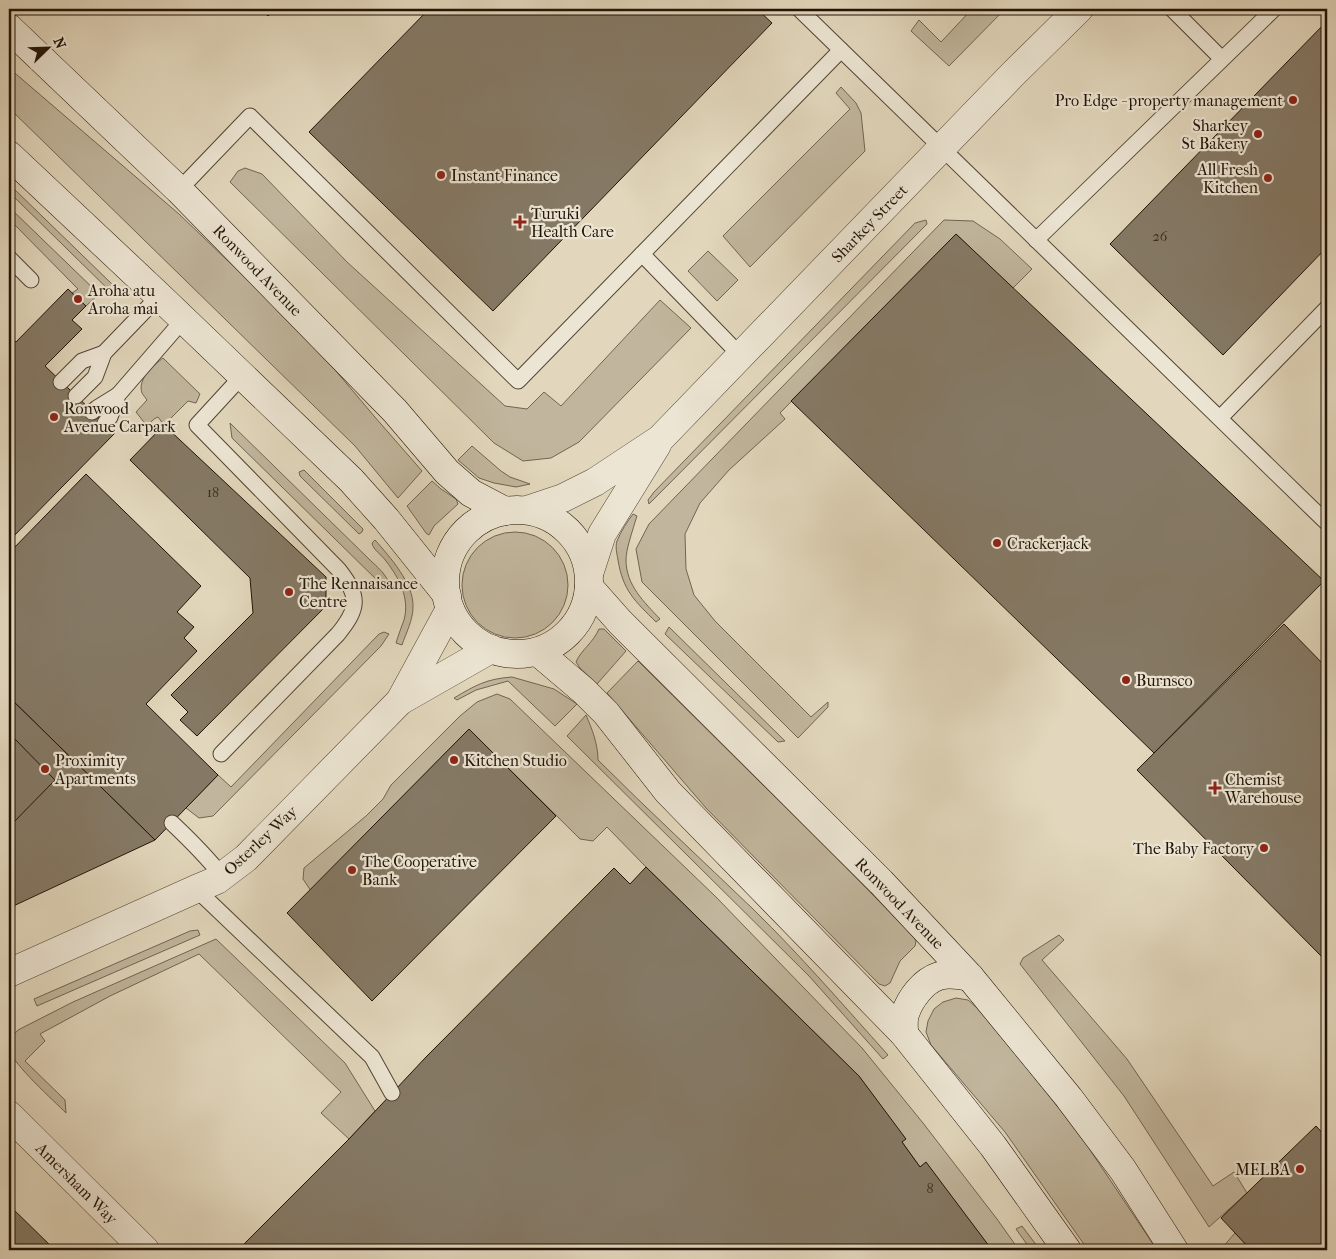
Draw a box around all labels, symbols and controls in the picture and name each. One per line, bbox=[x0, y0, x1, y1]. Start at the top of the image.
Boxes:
north arrow bbox=[22, 22, 72, 72]
text: N bbox=[50, 35, 70, 52]
place label: Pro Edge - property management bbox=[1055, 91, 1283, 110]
marker: Pro Edge - property management bbox=[1287, 94, 1299, 106]
place label: Sharkey St Bakery bbox=[1182, 116, 1248, 153]
marker: Sharkey St Bakery bbox=[1252, 128, 1264, 140]
place label: All Fresh Kitchen bbox=[1196, 160, 1259, 197]
place label: Instant Finance bbox=[451, 166, 558, 185]
marker: Instant Finance bbox=[435, 169, 447, 181]
marker: All Fresh Kitchen bbox=[1262, 172, 1274, 184]
street label: Sharkey Street bbox=[827, 180, 912, 266]
place label: Turuki Health Care bbox=[531, 204, 614, 241]
marker: Turuki Health Care bbox=[513, 215, 527, 229]
street label: Ronwood Avenue bbox=[209, 221, 306, 320]
house number: 26 bbox=[1153, 228, 1168, 245]
place label: Aroha atu Aroha mai bbox=[87, 281, 159, 318]
marker: Aroha atu Aroha mai bbox=[72, 293, 84, 305]
place label: Ronwood Avenue Carpark bbox=[63, 399, 176, 436]
marker: Ronwood Avenue Carpark bbox=[48, 411, 60, 423]
house number: 18 bbox=[207, 484, 219, 501]
place label: Crackerjack bbox=[1007, 534, 1089, 553]
marker: Crackerjack bbox=[991, 537, 1003, 549]
place label: The Rennaisance Centre bbox=[299, 574, 418, 611]
marker: The Rennaisance Centre bbox=[283, 586, 295, 598]
place label: Burnsco bbox=[1136, 671, 1193, 690]
marker: Burnsco bbox=[1120, 674, 1132, 686]
place label: Proximity Apartments bbox=[54, 751, 136, 788]
place label: Kitchen Studio bbox=[464, 751, 567, 770]
marker: Kitchen Studio bbox=[448, 754, 460, 766]
marker: Proximity Apartments bbox=[39, 763, 51, 775]
place label: Chemist Warehouse bbox=[1224, 770, 1301, 807]
marker: Chemist Warehouse bbox=[1209, 782, 1221, 794]
street label: Osterley Way bbox=[220, 801, 301, 879]
place label: The Baby Factory bbox=[1133, 839, 1254, 858]
marker: The Baby Factory bbox=[1258, 842, 1270, 854]
place label: The Cooperative Bank bbox=[362, 852, 477, 889]
street label: Ronwood Avenue bbox=[851, 854, 948, 953]
marker: The Cooperative Bank bbox=[346, 864, 358, 876]
street label: Amersham Way bbox=[31, 1138, 122, 1228]
place label: MELBA bbox=[1235, 1160, 1291, 1179]
marker: MELBA bbox=[1294, 1163, 1306, 1175]
house number: 8 bbox=[926, 1180, 934, 1197]

